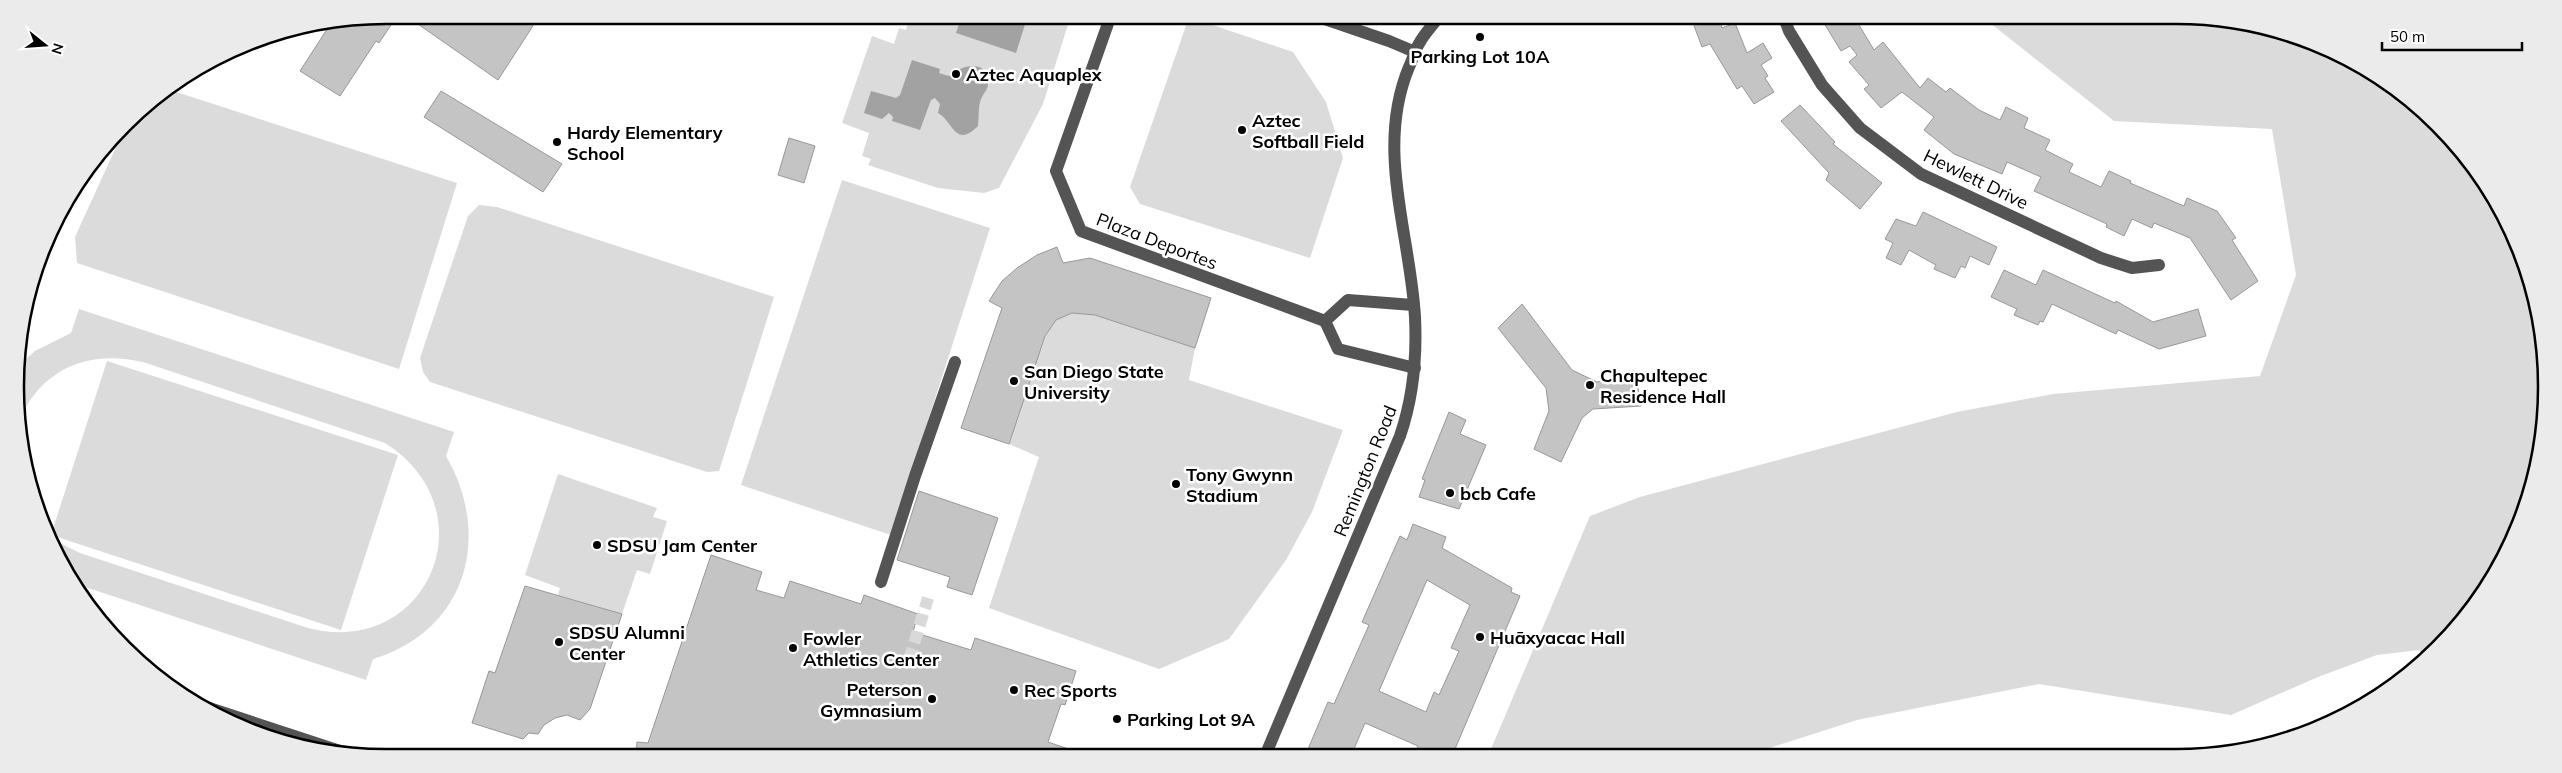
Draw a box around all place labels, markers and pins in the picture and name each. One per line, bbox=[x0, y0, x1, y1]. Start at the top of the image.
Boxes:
marker: Parking Lot 10A bbox=[1474, 31, 1486, 43]
place label: Parking Lot 10A bbox=[1411, 45, 1550, 68]
place label: Aztec Aquaplex bbox=[966, 63, 1103, 86]
marker: Aztec Aquaplex bbox=[950, 68, 962, 80]
place label: Aztec Softball Field bbox=[1252, 109, 1364, 153]
place label: Hardy Elementary School bbox=[567, 121, 723, 165]
marker: Aztec Softball Field bbox=[1236, 124, 1248, 136]
marker: Hardy Elementary School bbox=[551, 136, 563, 148]
place label: San Diego State University bbox=[1024, 360, 1164, 404]
place label: Chapultepec Residence Hall bbox=[1600, 364, 1726, 408]
marker: San Diego State University bbox=[1008, 375, 1020, 387]
marker: Chapultepec Residence Hall bbox=[1584, 379, 1596, 391]
place label: Tony Gwynn Stadium bbox=[1186, 463, 1293, 507]
marker: Tony Gwynn Stadium bbox=[1170, 478, 1182, 490]
place label: bcb Cafe bbox=[1460, 482, 1536, 505]
marker: bcb Cafe bbox=[1444, 487, 1456, 499]
place label: SDSU Jam Center bbox=[607, 534, 758, 557]
marker: SDSU Jam Center bbox=[591, 539, 603, 551]
place label: SDSU Alumni Center bbox=[569, 621, 685, 665]
place label: Huāxyacac Hall bbox=[1490, 626, 1625, 649]
place label: Fowler Athletics Center bbox=[803, 627, 940, 671]
marker: Huāxyacac Hall bbox=[1474, 631, 1486, 643]
marker: SDSU Alumni Center bbox=[553, 636, 565, 648]
marker: Fowler Athletics Center bbox=[787, 642, 799, 654]
place label: Peterson Gymnasium bbox=[820, 678, 922, 722]
place label: Rec Sports bbox=[1024, 679, 1117, 702]
marker: Rec Sports bbox=[1008, 684, 1020, 696]
marker: Peterson Gymnasium bbox=[926, 693, 938, 705]
place label: Parking Lot 9A bbox=[1127, 708, 1256, 731]
marker: Parking Lot 9A bbox=[1111, 713, 1123, 725]

